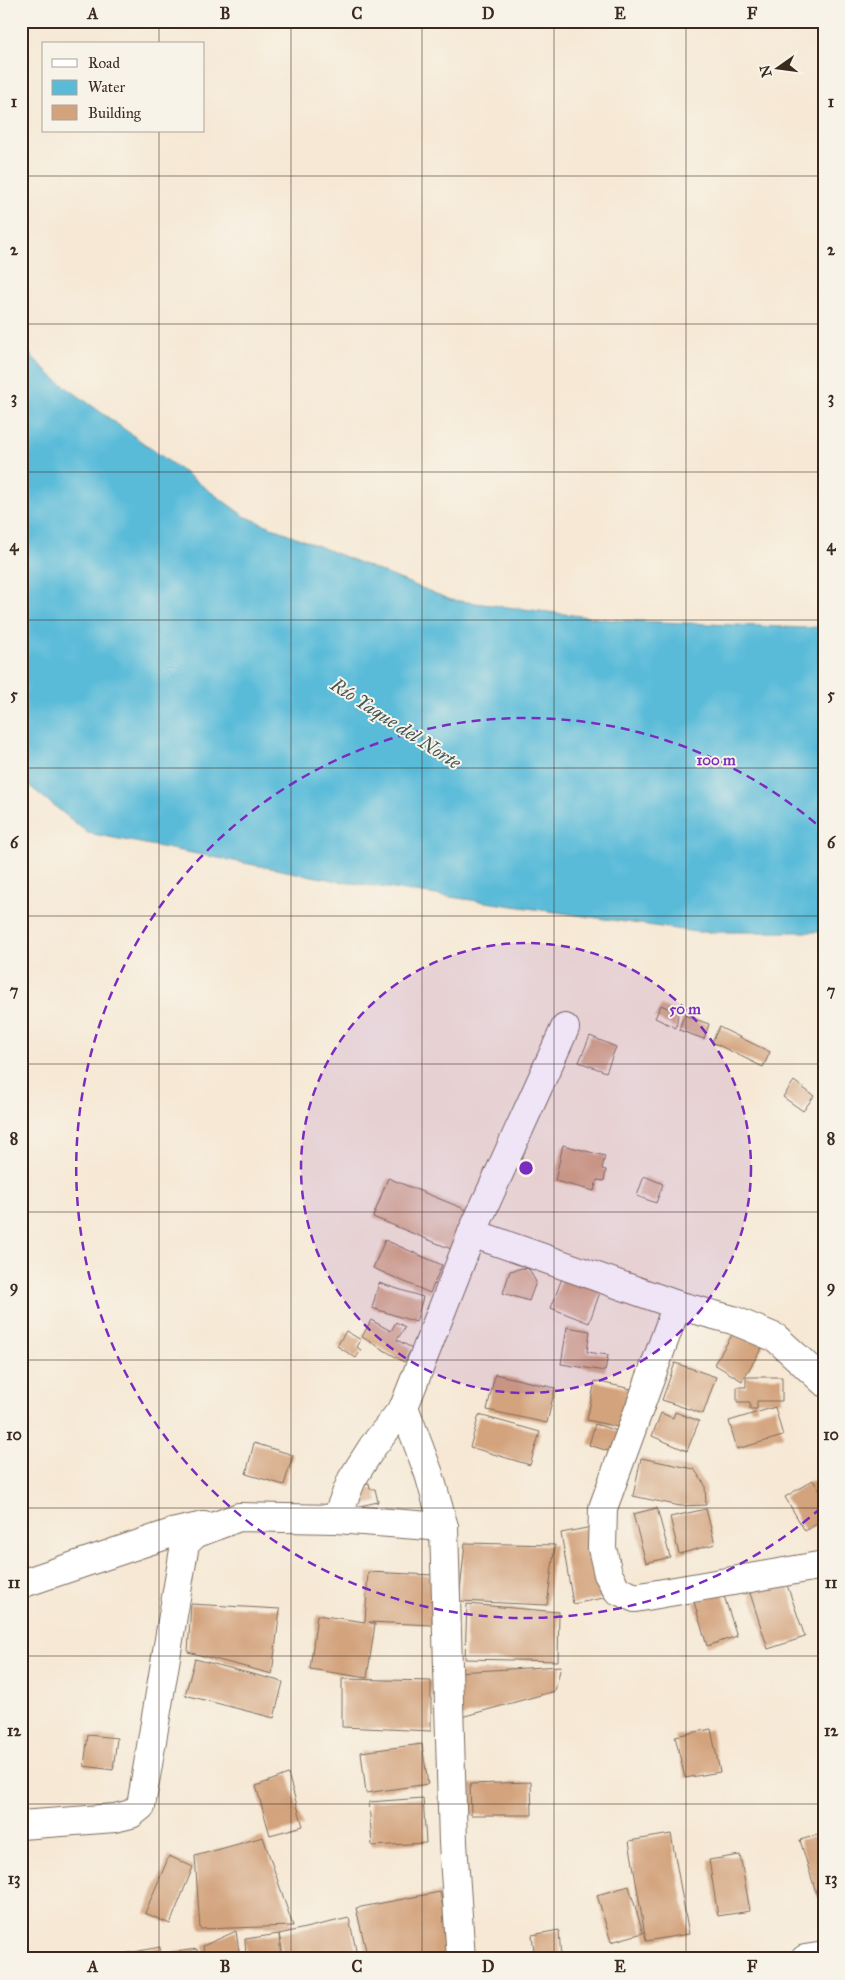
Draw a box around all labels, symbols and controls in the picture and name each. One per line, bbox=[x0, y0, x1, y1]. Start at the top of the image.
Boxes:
text: A bbox=[87, 4, 99, 23]
text: B bbox=[220, 4, 230, 23]
text: C bbox=[352, 4, 363, 23]
text: D bbox=[482, 4, 495, 23]
text: E bbox=[614, 4, 626, 23]
text: F bbox=[747, 4, 758, 23]
legend bbox=[42, 42, 205, 132]
north arrow bbox=[752, 42, 802, 92]
text: Road bbox=[88, 54, 120, 72]
text: N bbox=[756, 63, 776, 79]
text: Water bbox=[88, 78, 125, 96]
text: 1 bbox=[11, 92, 18, 111]
text: 1 bbox=[828, 92, 835, 111]
text: Building bbox=[88, 104, 142, 122]
text: 2 bbox=[10, 240, 19, 259]
text: 2 bbox=[827, 240, 836, 259]
text: 3 bbox=[11, 388, 17, 408]
text: 3 bbox=[828, 388, 834, 408]
text: 4 bbox=[10, 536, 20, 556]
text: 4 bbox=[827, 536, 837, 556]
water label: Río Yaque del Norte bbox=[326, 672, 466, 774]
text: 5 bbox=[10, 685, 18, 704]
text: 5 bbox=[827, 685, 835, 704]
text: 100 m bbox=[696, 751, 736, 769]
text: 6 bbox=[10, 833, 19, 852]
text: 6 bbox=[827, 833, 836, 852]
text: 7 bbox=[10, 981, 19, 1000]
text: 7 bbox=[827, 981, 836, 1000]
text: 50 m bbox=[669, 1000, 701, 1018]
text: 8 bbox=[10, 1129, 18, 1148]
text: 8 bbox=[827, 1129, 835, 1148]
centre of rings bbox=[517, 1159, 535, 1177]
text: 9 bbox=[10, 1277, 18, 1297]
text: 9 bbox=[827, 1277, 835, 1297]
text: 10 bbox=[6, 1425, 22, 1444]
text: 10 bbox=[823, 1425, 839, 1444]
text: 11 bbox=[8, 1573, 21, 1592]
text: 11 bbox=[825, 1573, 838, 1592]
text: 12 bbox=[7, 1721, 22, 1740]
text: 12 bbox=[824, 1721, 839, 1740]
text: 13 bbox=[8, 1869, 20, 1889]
text: 13 bbox=[825, 1869, 837, 1889]
text: A bbox=[87, 1957, 99, 1976]
text: B bbox=[220, 1957, 230, 1976]
text: C bbox=[352, 1957, 363, 1976]
text: D bbox=[482, 1957, 495, 1976]
text: E bbox=[614, 1957, 626, 1976]
text: F bbox=[747, 1957, 758, 1976]

